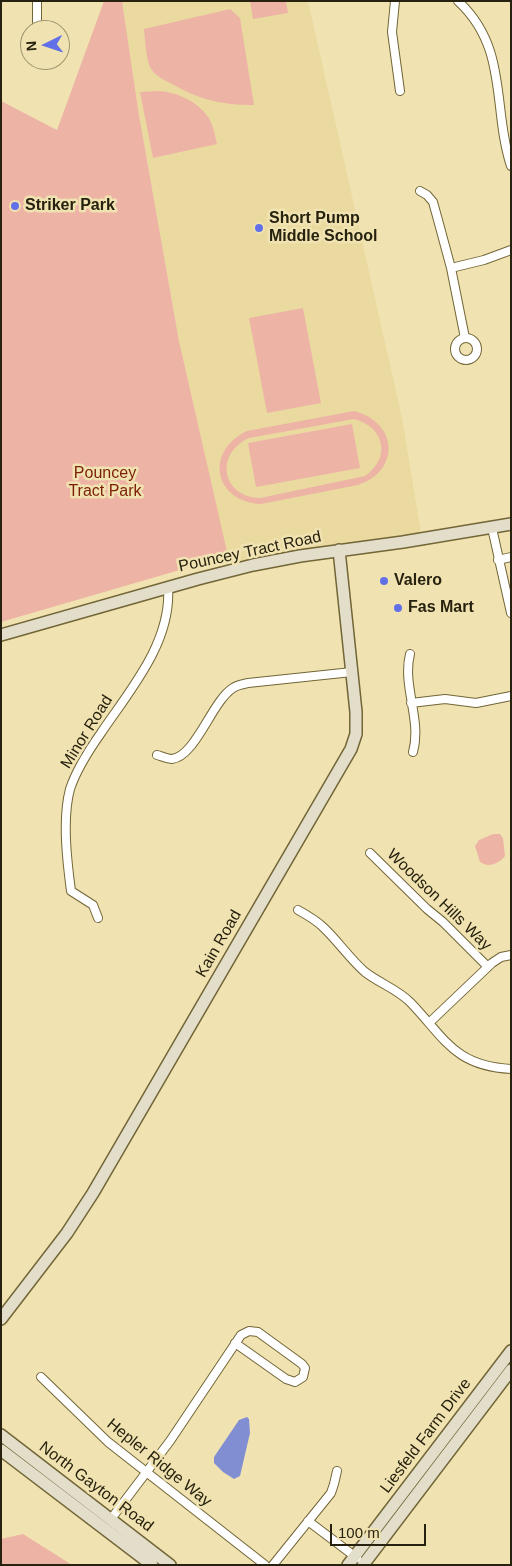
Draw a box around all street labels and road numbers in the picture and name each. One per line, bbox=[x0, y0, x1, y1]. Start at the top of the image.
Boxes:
street label: Pouncey Tract Road bbox=[177, 528, 323, 576]
street label: Minor Road bbox=[57, 692, 117, 772]
street label: Woodson Hills Way bbox=[383, 845, 495, 955]
street label: Kain Road bbox=[192, 907, 246, 981]
street label: Liesfeld Farm Drive bbox=[377, 1375, 475, 1497]
street label: Hepler Ridge Way bbox=[103, 1415, 215, 1511]
street label: North Gayton Road bbox=[35, 1438, 157, 1536]

